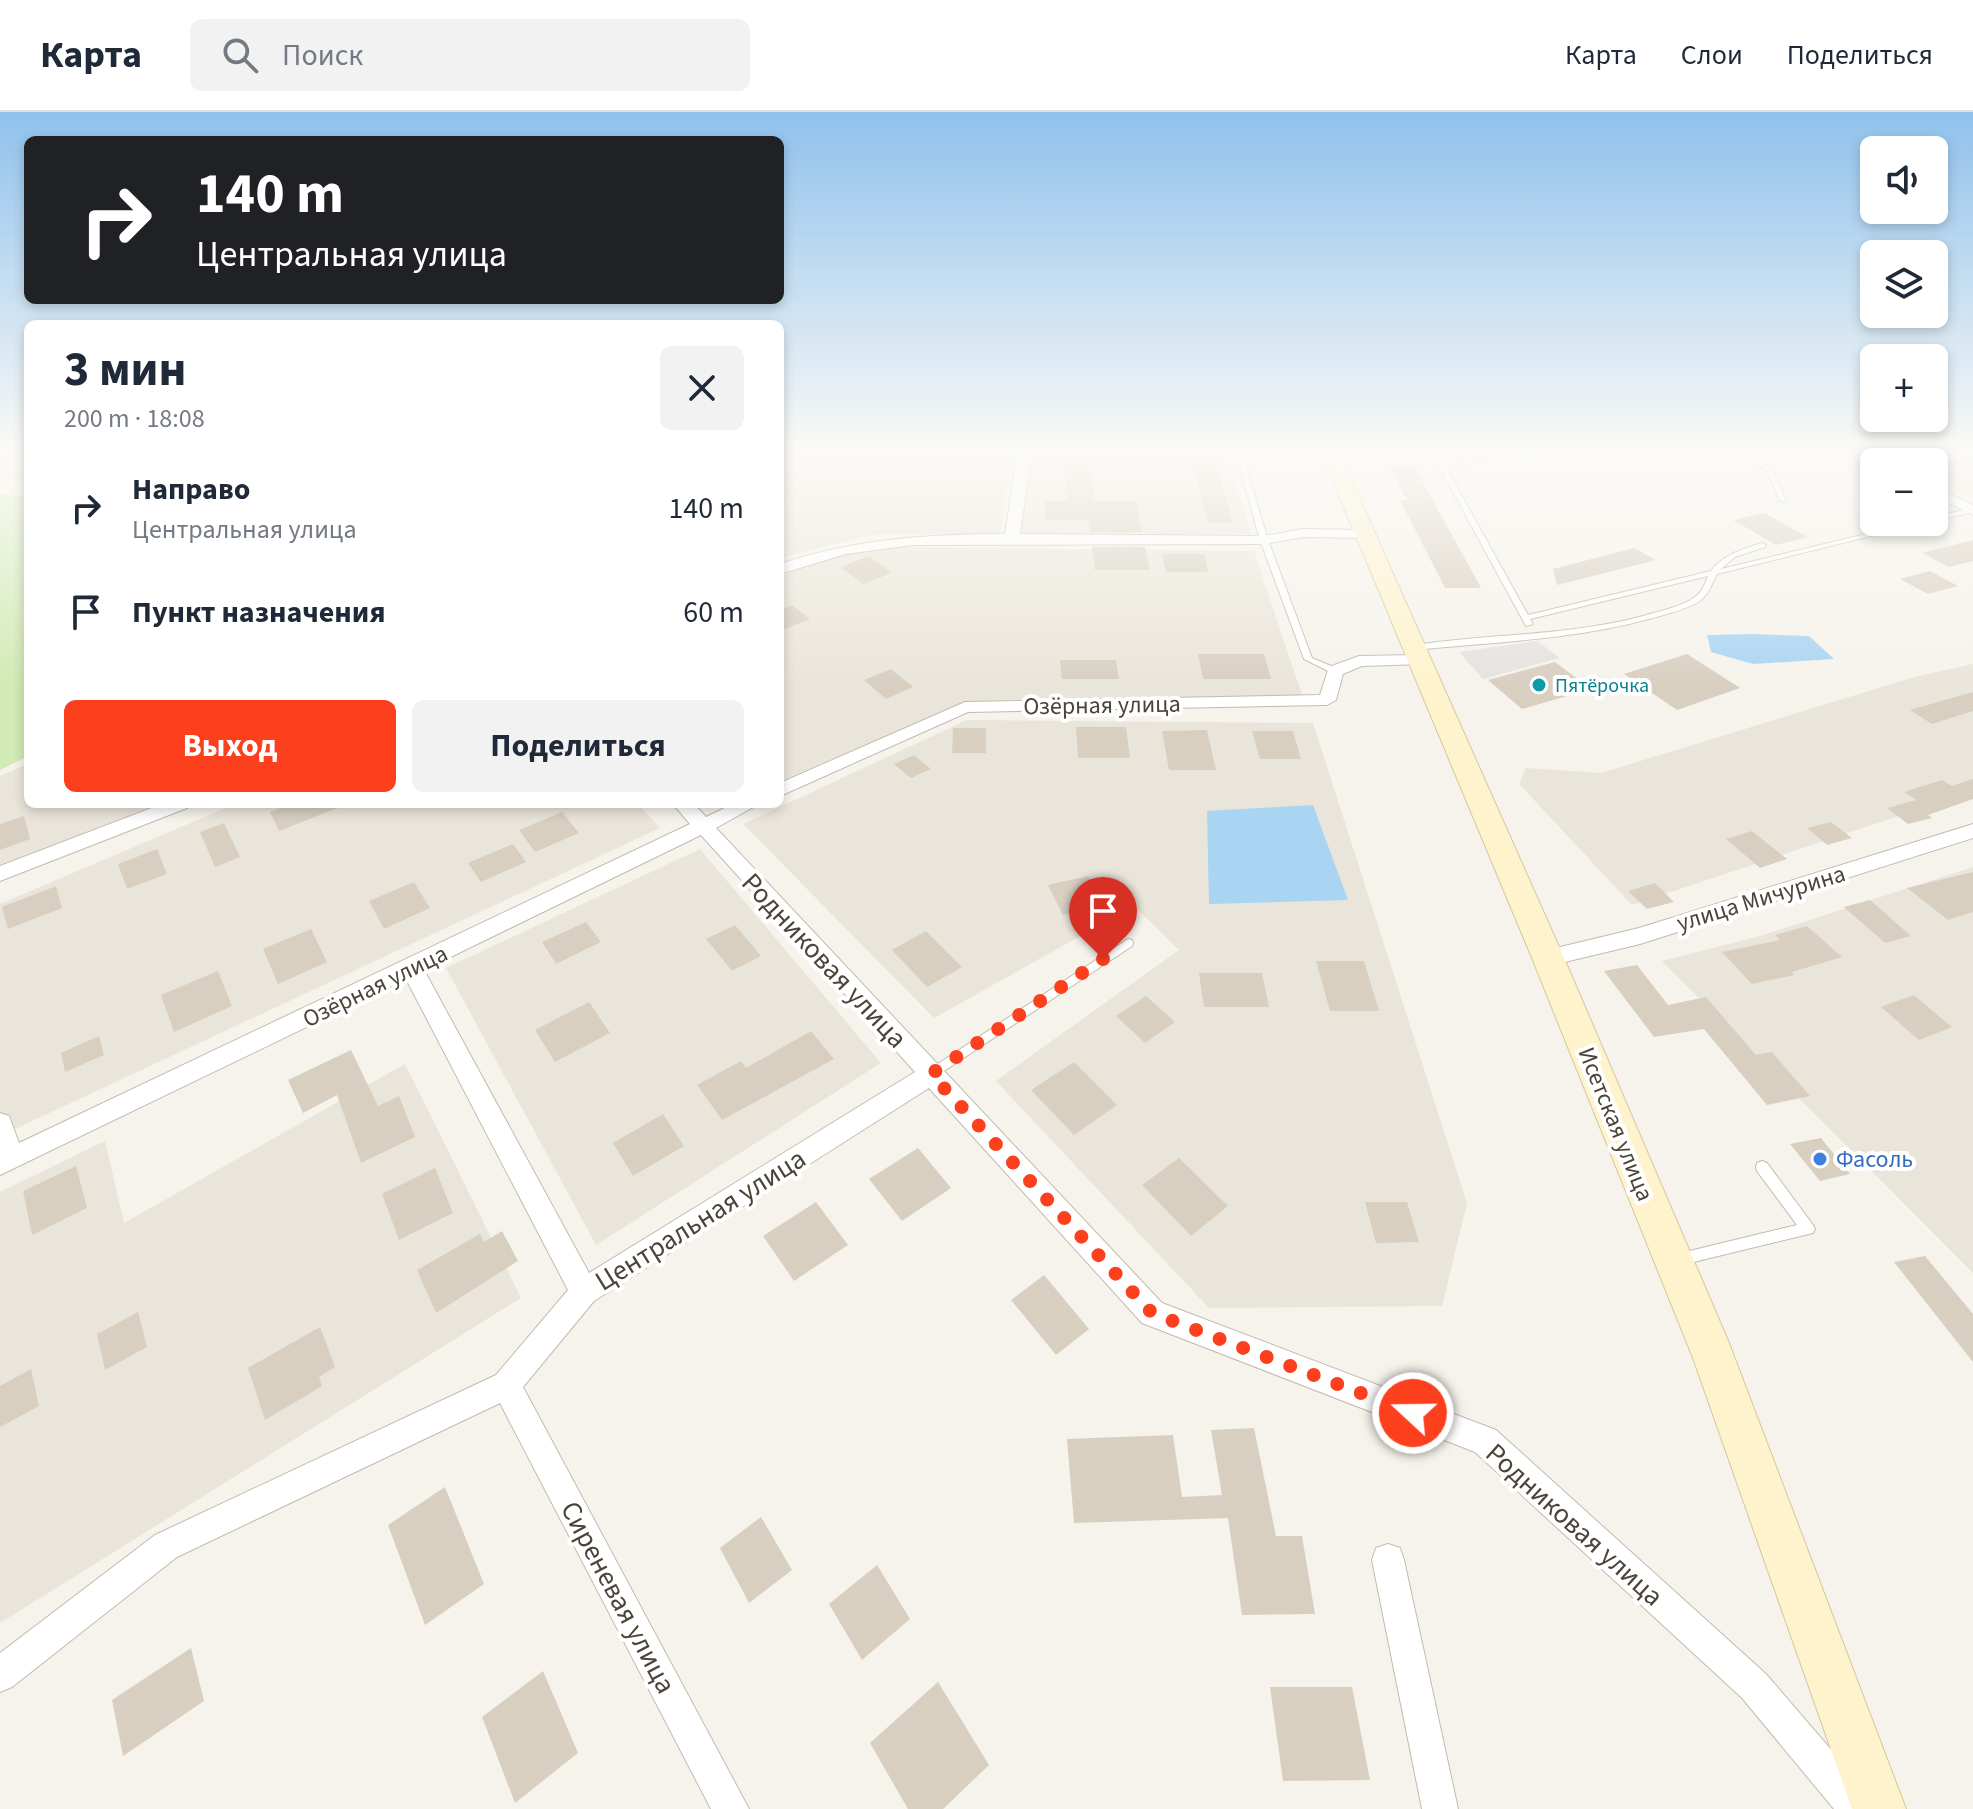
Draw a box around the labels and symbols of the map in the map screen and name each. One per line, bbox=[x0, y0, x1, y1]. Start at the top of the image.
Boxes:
place label: Пятёрочка bbox=[1555, 672, 1649, 700]
marker: Пятёрочка bbox=[1530, 676, 1548, 694]
street label: Озёрная улица bbox=[1023, 687, 1181, 724]
street label: улица Мичурина bbox=[1673, 856, 1850, 941]
street label: Родниковая улица bbox=[732, 864, 916, 1057]
pin bbox=[1069, 877, 1137, 959]
street label: Озёрная улица bbox=[297, 936, 454, 1037]
street label: Исетская улица bbox=[1569, 1042, 1662, 1206]
street label: Центральная улица bbox=[587, 1139, 814, 1301]
place label: Фасоль bbox=[1836, 1142, 1913, 1177]
marker: Фасоль bbox=[1811, 1150, 1829, 1168]
position arrow bbox=[1371, 1371, 1455, 1455]
street label: Родниковая улица bbox=[1477, 1434, 1672, 1616]
street label: Сиреневая улица bbox=[551, 1494, 686, 1701]

